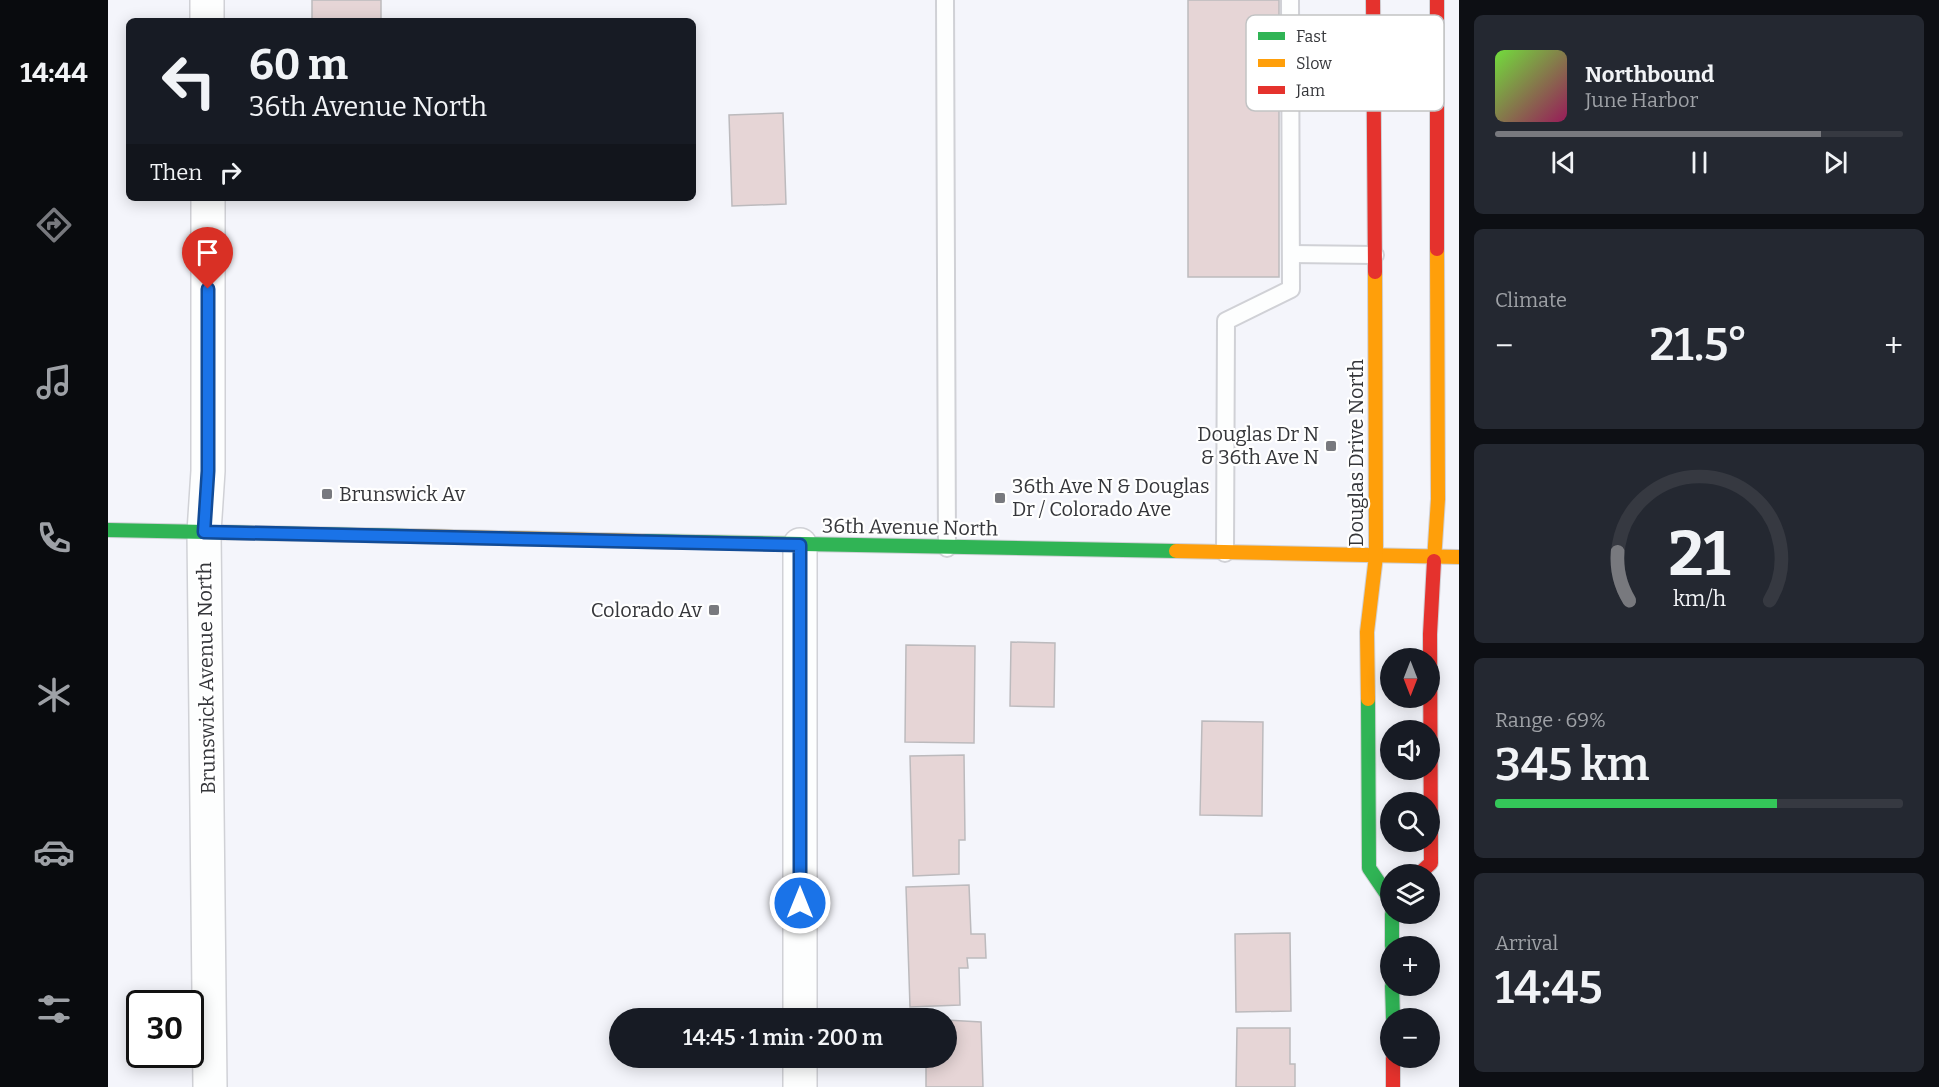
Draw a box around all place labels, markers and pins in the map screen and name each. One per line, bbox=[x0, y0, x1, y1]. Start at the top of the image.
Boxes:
pin bbox=[182, 227, 233, 289]
place label: Douglas Dr N & 36th Ave N bbox=[1197, 422, 1319, 469]
marker: Douglas Dr N & 36th Ave N bbox=[1324, 439, 1338, 453]
place label: 36th Ave N & Douglas Dr / Colorado Ave bbox=[1012, 474, 1210, 521]
place label: Brunswick Av bbox=[339, 482, 466, 506]
marker: Brunswick Av bbox=[320, 487, 334, 501]
marker: 36th Ave N & Douglas Dr / Colorado Ave bbox=[993, 491, 1007, 505]
place label: Colorado Av bbox=[591, 598, 702, 622]
marker: Colorado Av bbox=[707, 603, 721, 617]

